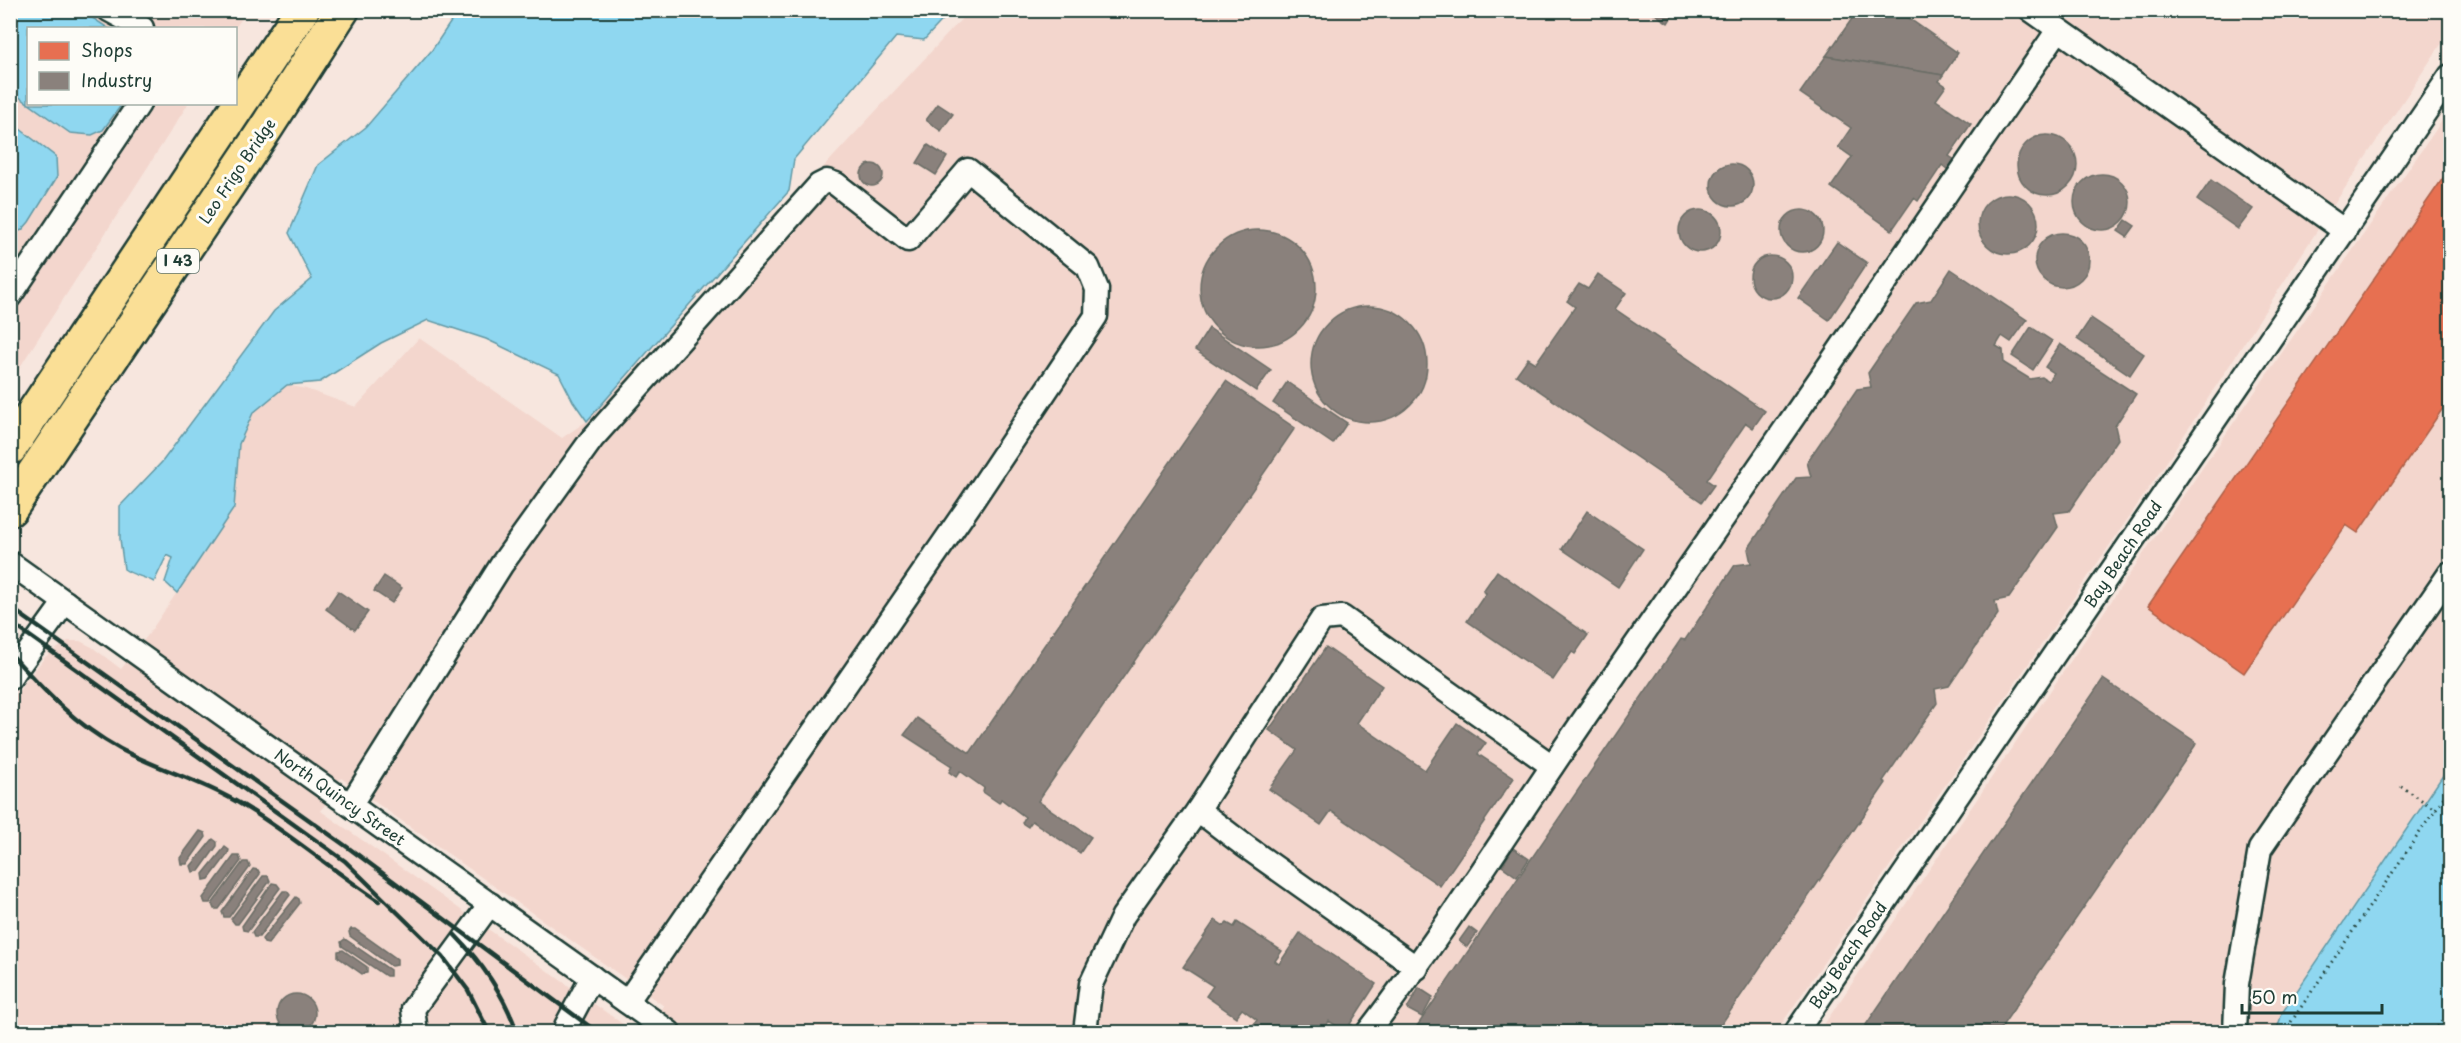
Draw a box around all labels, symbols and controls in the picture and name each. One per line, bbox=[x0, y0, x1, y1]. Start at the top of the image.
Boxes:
legend bbox=[27, 27, 237, 105]
text: Shops bbox=[81, 36, 132, 63]
text: Industry bbox=[81, 66, 152, 93]
street label: Leo Frigo Bridge bbox=[192, 113, 280, 228]
road number: I 43 bbox=[157, 249, 199, 273]
street label: Bay Beach Road bbox=[2077, 495, 2167, 612]
street label: North Quincy Street bbox=[270, 742, 411, 851]
street label: Bay Beach Road bbox=[1802, 896, 1892, 1013]
scale bar bbox=[2242, 977, 2382, 1015]
text: 50 m bbox=[2251, 983, 2298, 1010]

